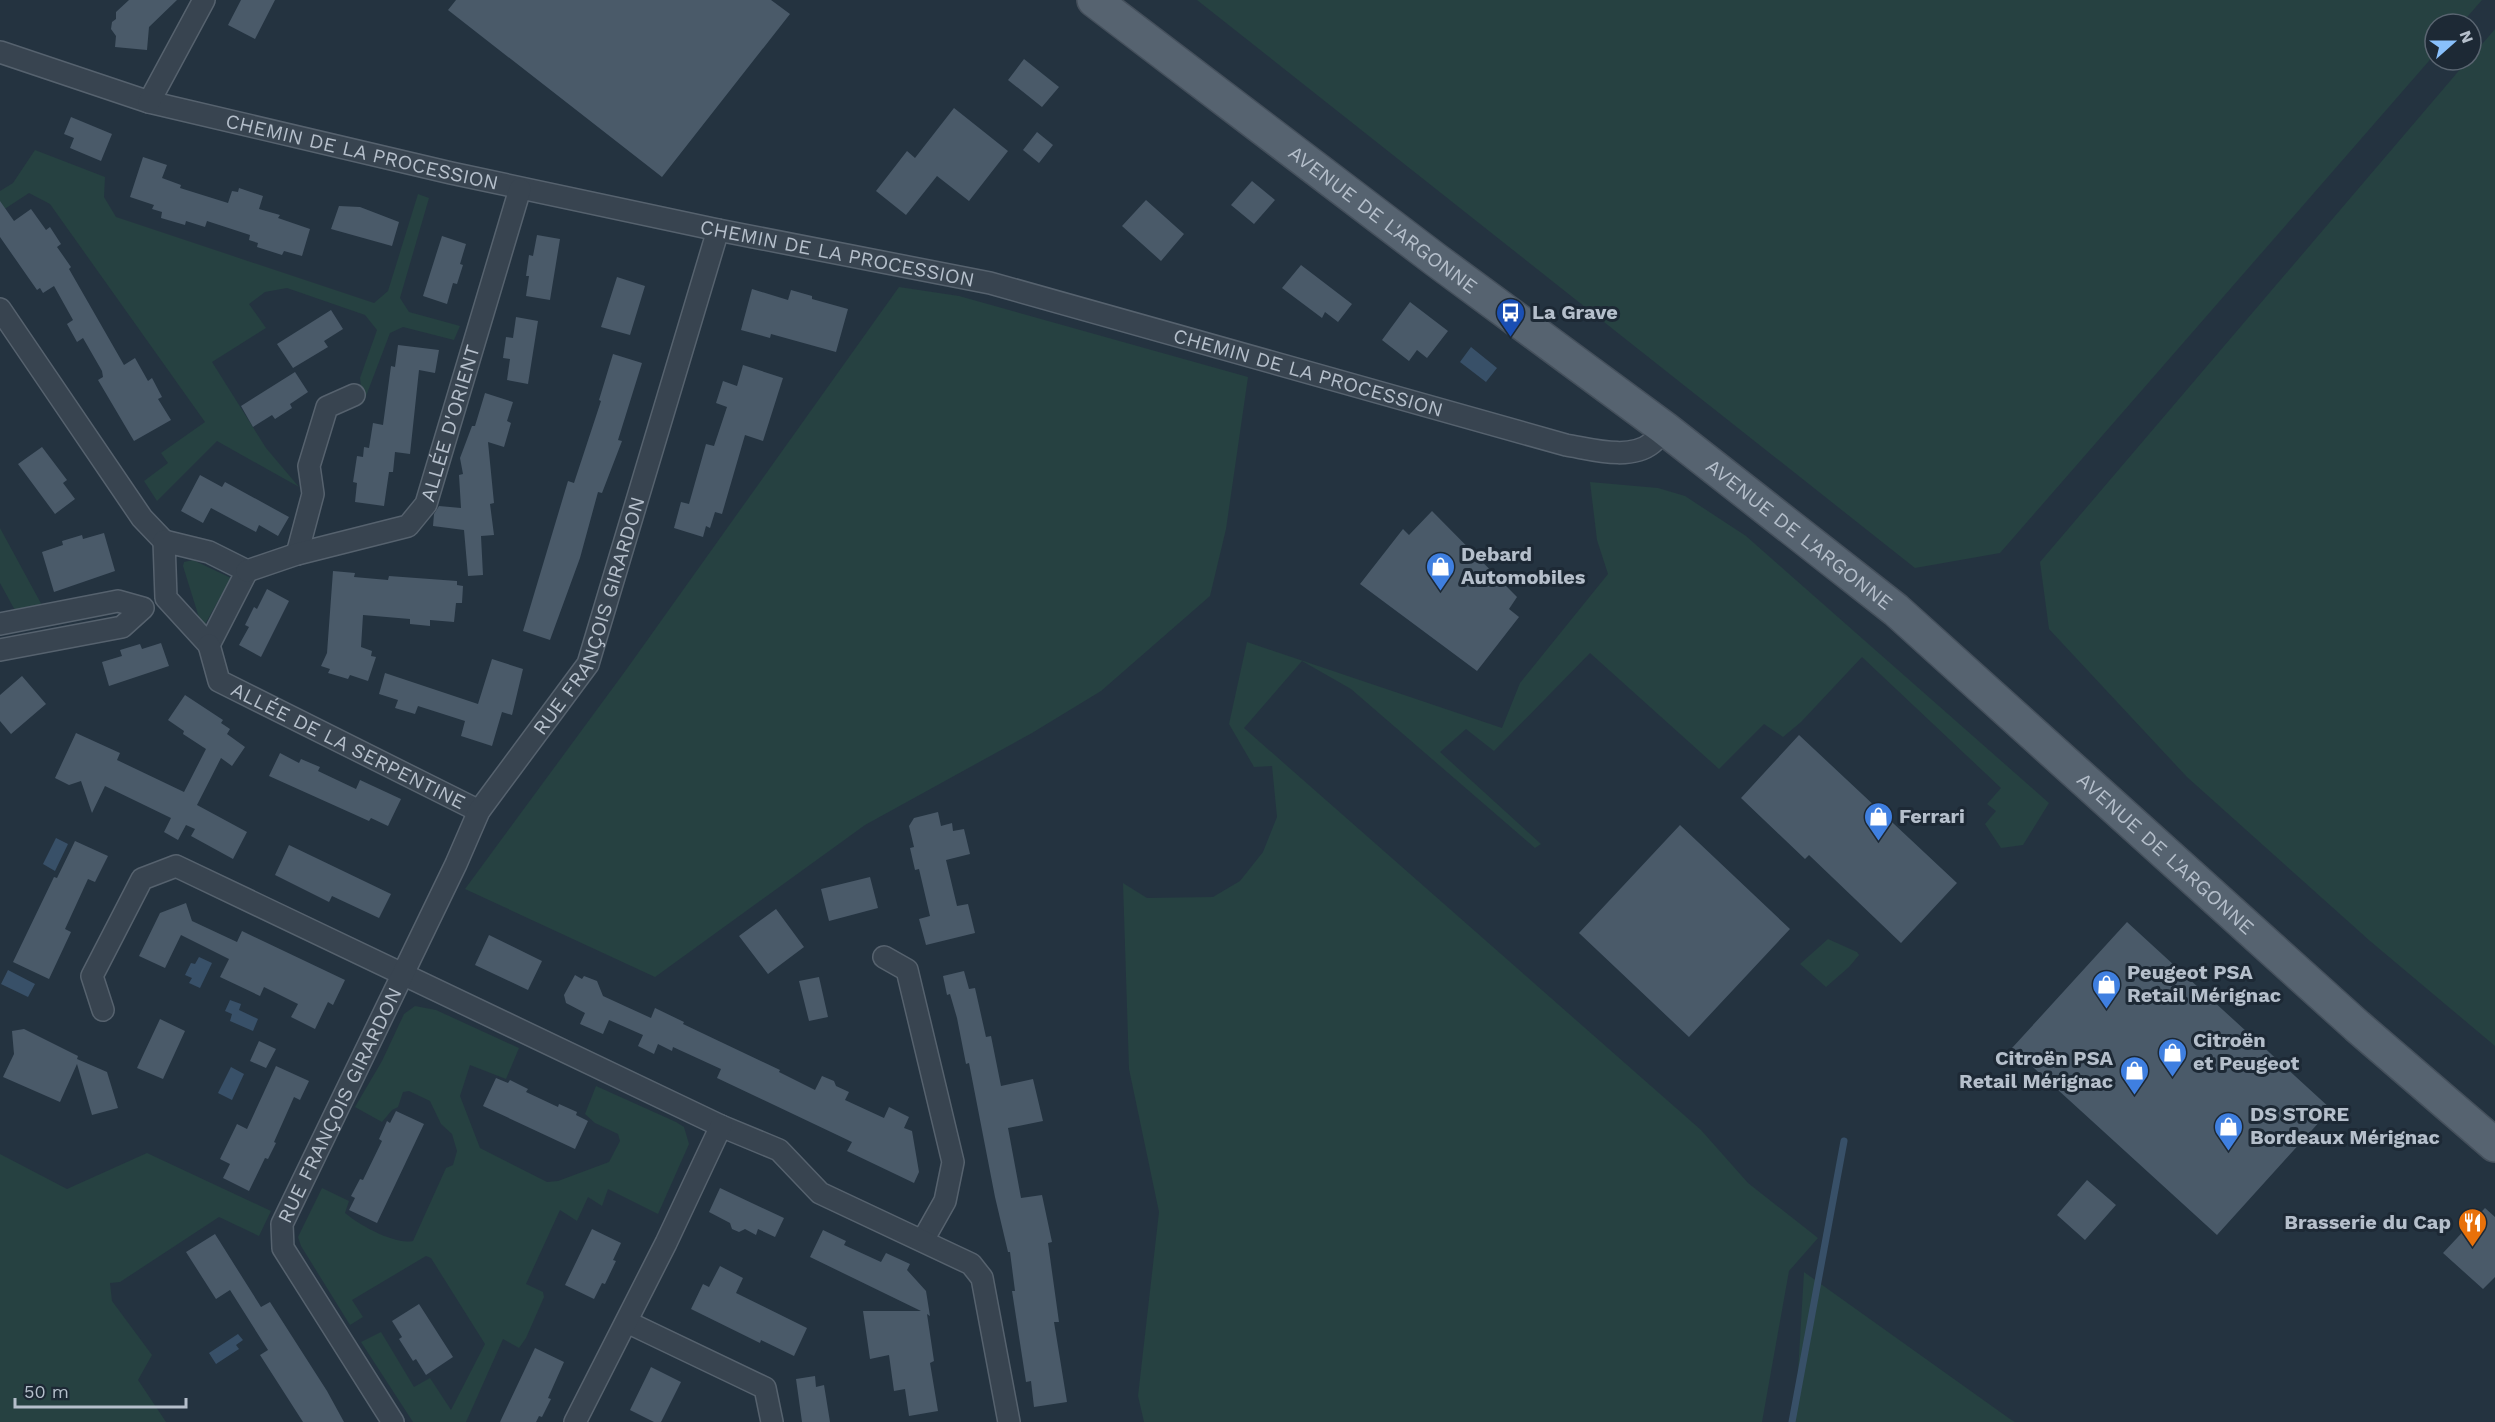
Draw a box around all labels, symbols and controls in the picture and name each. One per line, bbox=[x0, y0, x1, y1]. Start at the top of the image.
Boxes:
north arrow bbox=[2423, 12, 2483, 72]
text: N bbox=[2456, 28, 2478, 46]
street label: CHEMIN DE LA PROCESSION bbox=[223, 108, 501, 195]
street label: AVENUE DE L'ARGONNE bbox=[1284, 140, 1482, 298]
street label: CHEMIN DE LA PROCESSION bbox=[698, 215, 977, 292]
bus stop icon: La Grave bbox=[1495, 296, 1527, 338]
place label: La Grave bbox=[1532, 300, 1618, 324]
street label: CHEMIN DE LA PROCESSION bbox=[1171, 323, 1446, 422]
street label: ALLÉE D'ORIENT bbox=[415, 342, 485, 504]
street label: AVENUE DE L'ARGONNE bbox=[1701, 454, 1898, 615]
street label: RUE FRANÇOIS GIRARDON bbox=[528, 494, 649, 739]
place label: Debard Automobiles bbox=[1461, 542, 1586, 589]
shop icon: Debard Automobiles bbox=[1424, 550, 1456, 592]
street label: ALLÉE DE LA SERPENTINE bbox=[227, 677, 469, 814]
street label: AVENUE DE L'ARGONNE bbox=[2072, 767, 2259, 939]
shop icon: Ferrari bbox=[1862, 800, 1894, 842]
place label: Ferrari bbox=[1899, 804, 1965, 828]
place label: Peugeot PSA Retail Mérignac bbox=[2127, 960, 2281, 1007]
shop icon: Peugeot PSA Retail Mérignac bbox=[2090, 968, 2122, 1010]
street label: RUE FRANÇOIS GIRARDON bbox=[272, 983, 407, 1227]
place label: Citroën et Peugeot bbox=[2193, 1028, 2300, 1075]
shop icon: Citroën et Peugeot bbox=[2156, 1036, 2188, 1078]
place label: Citroën PSA Retail Mérignac bbox=[1959, 1046, 2113, 1093]
shop icon: Citroën PSA Retail Mérignac bbox=[2118, 1054, 2150, 1096]
place label: DS STORE Bordeaux Mérignac bbox=[2250, 1102, 2440, 1149]
shop icon: DS STORE Bordeaux Mérignac bbox=[2213, 1110, 2245, 1152]
restaurant icon: Brasserie du Cap bbox=[2456, 1206, 2488, 1248]
place label: Brasserie du Cap bbox=[2284, 1210, 2451, 1234]
scale bar bbox=[15, 1371, 186, 1409]
text: 50 m bbox=[24, 1381, 69, 1402]

